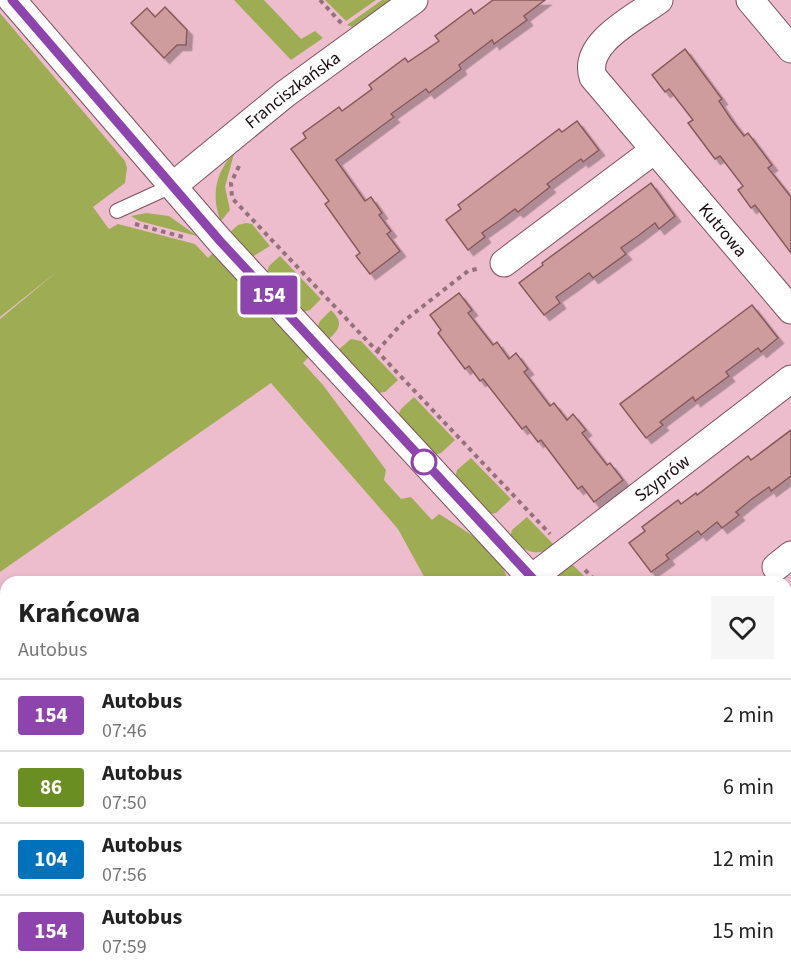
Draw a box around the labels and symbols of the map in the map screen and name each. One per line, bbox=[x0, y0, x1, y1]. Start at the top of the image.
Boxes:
street label: Franciszkańska bbox=[239, 45, 345, 135]
street label: Kutrowa bbox=[693, 198, 753, 262]
line badge: 154 bbox=[234, 276, 304, 314]
unlabelled marker bbox=[411, 449, 437, 475]
street label: Szyprów bbox=[629, 449, 695, 508]

